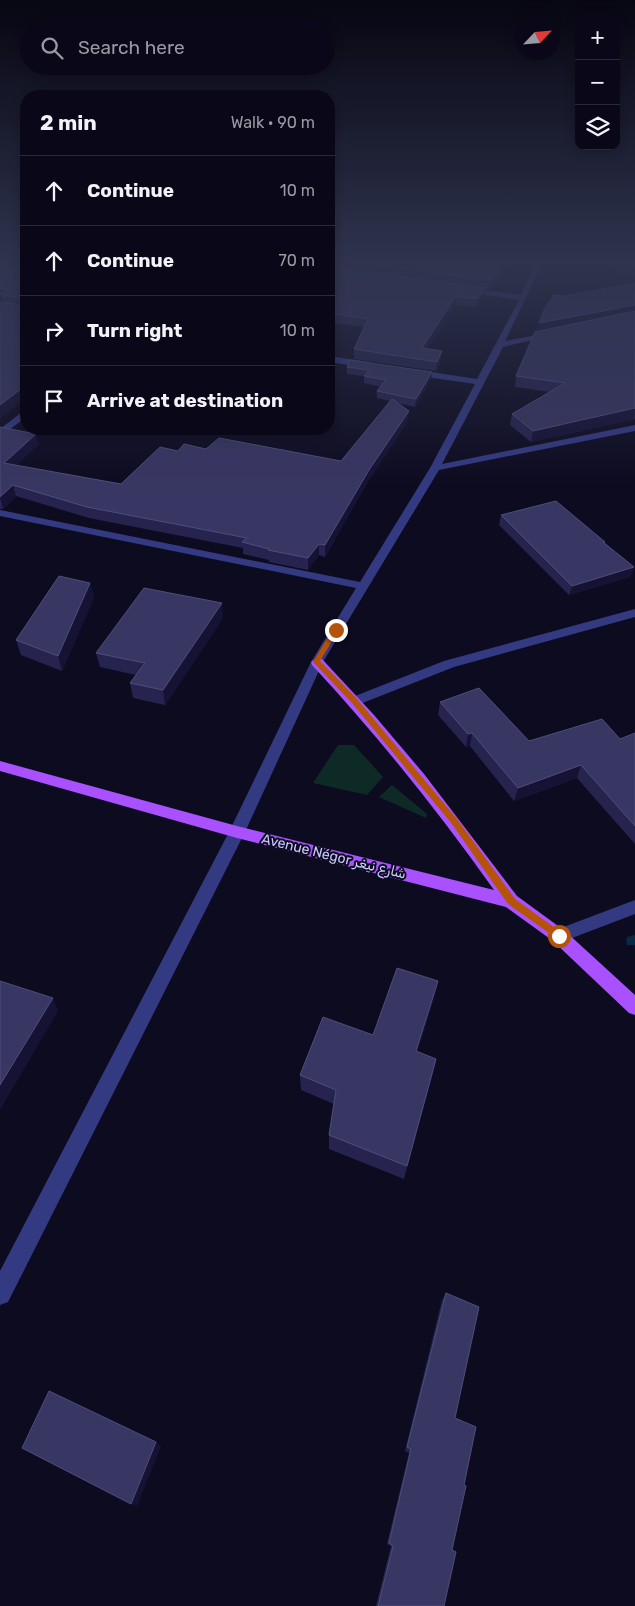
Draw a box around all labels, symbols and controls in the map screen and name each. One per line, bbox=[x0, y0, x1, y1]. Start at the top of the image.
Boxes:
north arrow bbox=[515, 15, 560, 60]
map controls bbox=[575, 15, 620, 150]
button: + bbox=[575, 15, 620, 60]
search box bbox=[20, 20, 335, 75]
icon: search bbox=[38, 34, 66, 62]
text: Search here bbox=[78, 36, 185, 59]
button: − bbox=[575, 60, 620, 105]
button: layers bbox=[575, 105, 620, 150]
text: 2 min bbox=[40, 110, 97, 135]
text: Walk · 90 m bbox=[231, 113, 315, 132]
icon: ahead bbox=[40, 177, 68, 205]
text: Continue bbox=[87, 179, 174, 202]
text: 10 m bbox=[280, 181, 315, 200]
icon: ahead bbox=[40, 247, 68, 275]
text: Continue bbox=[87, 249, 174, 272]
text: 70 m bbox=[278, 251, 315, 270]
icon: right bbox=[40, 317, 68, 345]
text: Turn right bbox=[87, 319, 182, 342]
text: 10 m bbox=[280, 321, 315, 340]
icon: arrive bbox=[40, 387, 68, 415]
text: Arrive at destination bbox=[87, 389, 283, 412]
route end bbox=[325, 619, 348, 642]
street label: Avenue Négor شارع نيغر bbox=[259, 830, 408, 885]
route start bbox=[548, 925, 571, 948]

